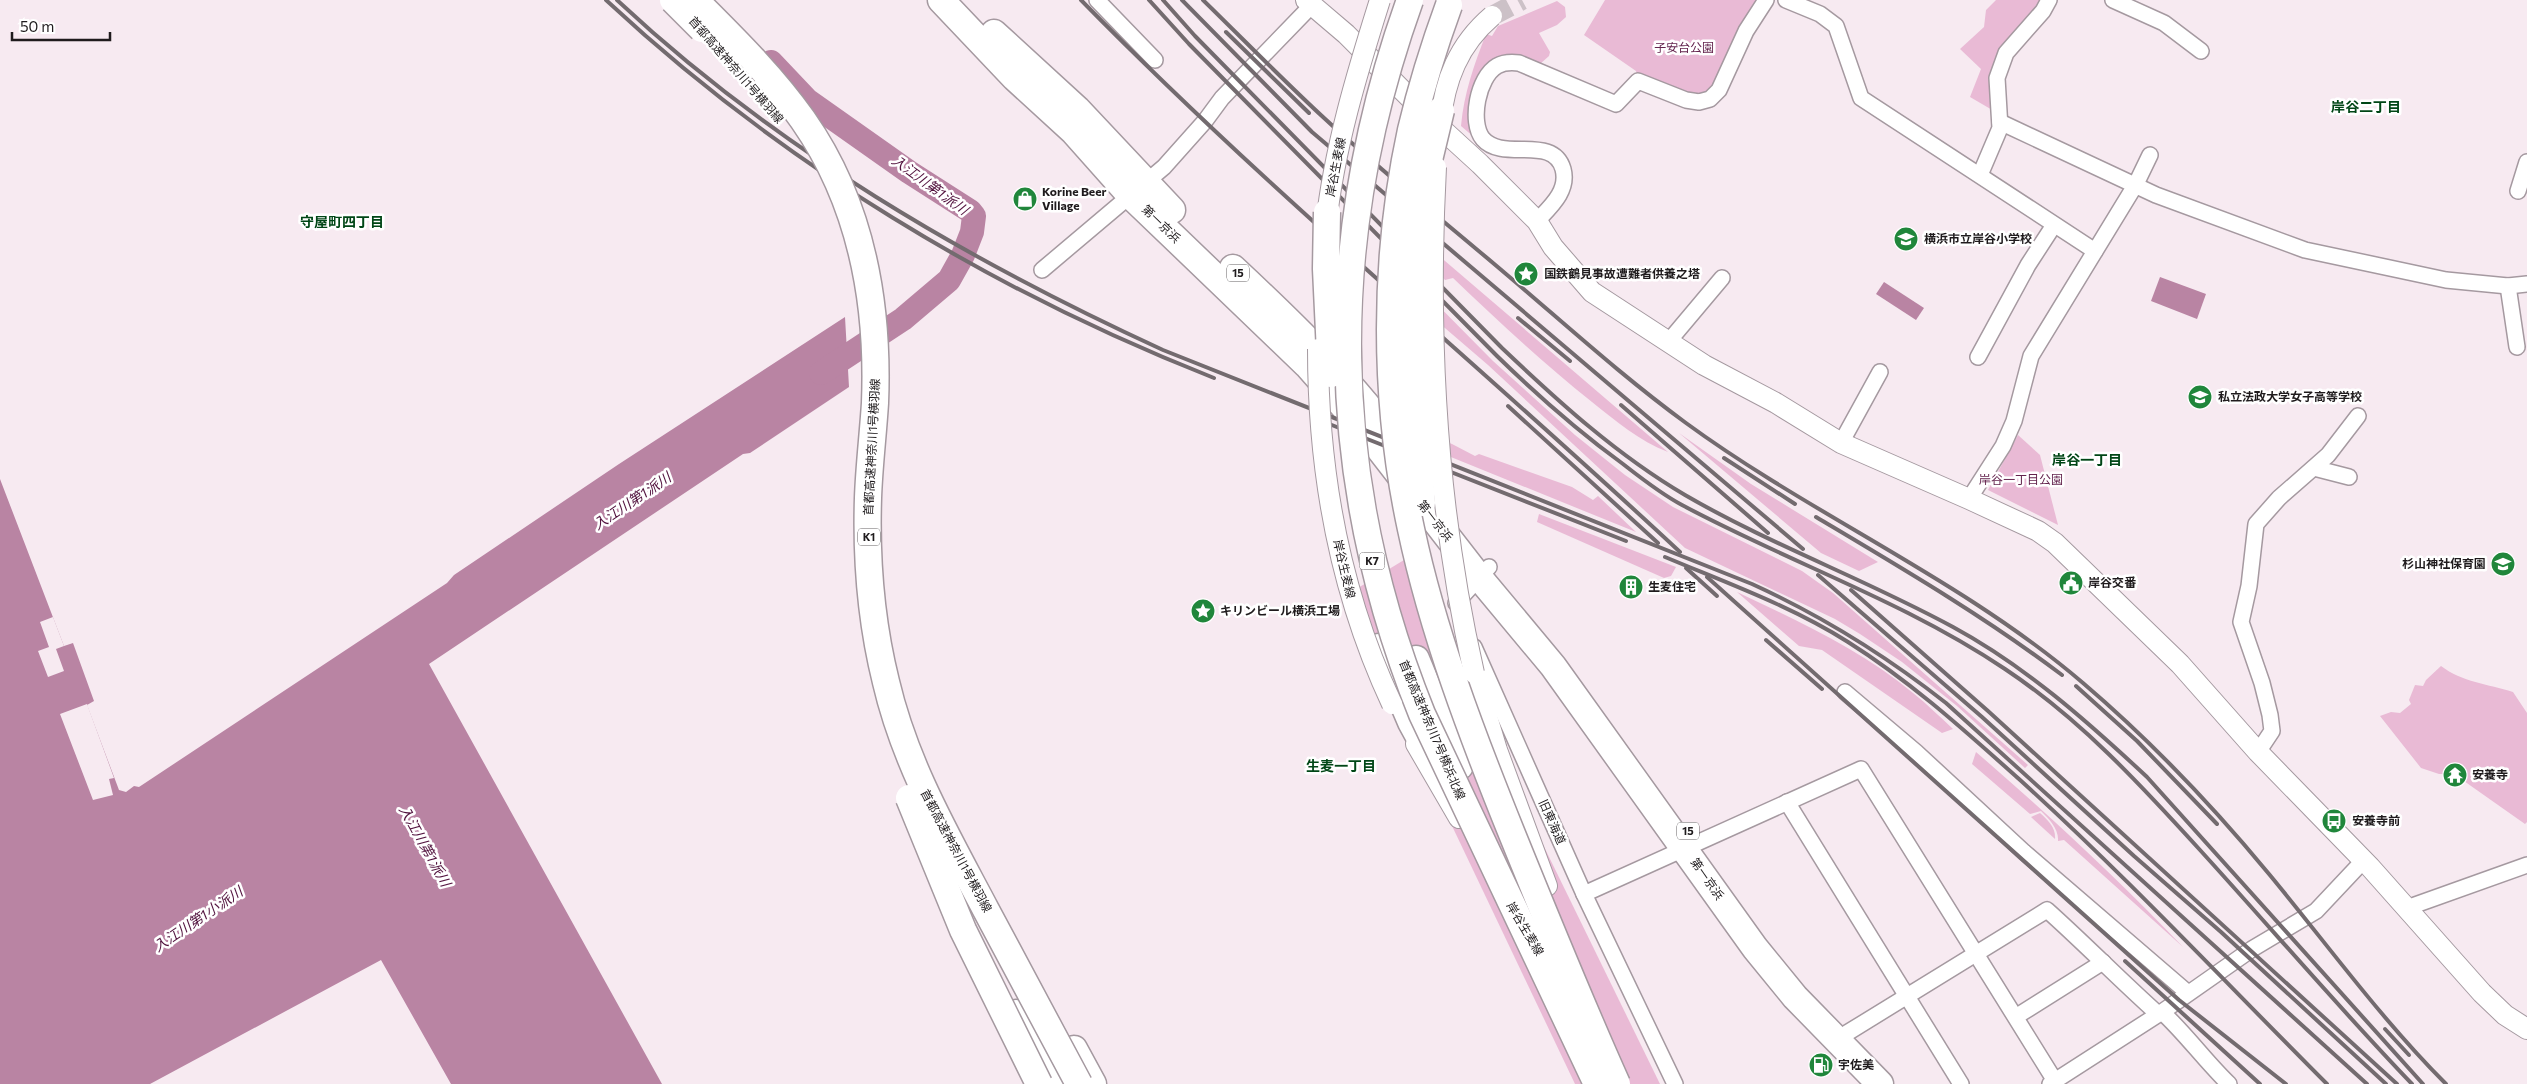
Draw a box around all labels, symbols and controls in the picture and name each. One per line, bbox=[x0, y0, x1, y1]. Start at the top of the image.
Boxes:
scale bar bbox=[12, 10, 110, 42]
street label: 首都高速神奈川1号横羽線 bbox=[686, 13, 787, 126]
text: 50 m bbox=[20, 17, 54, 35]
park label: 子安台公園 bbox=[1654, 40, 1714, 54]
district label: 岸谷二丁目 bbox=[2331, 98, 2401, 115]
street label: 岸谷生麦線 bbox=[1322, 136, 1348, 198]
water label: 入江川第1派川 bbox=[889, 151, 973, 219]
place label: Korine Beer Village bbox=[1042, 184, 1106, 212]
shop icon: Korine Beer Village bbox=[1012, 186, 1038, 212]
street label: 第一京浜 bbox=[1140, 202, 1184, 245]
district label: 守屋町四丁目 bbox=[300, 213, 384, 230]
school or university icon: 横浜市立岸谷小学校 bbox=[1893, 226, 1919, 252]
place label: 横浜市立岸谷小学校 bbox=[1924, 231, 2032, 245]
place icon: 国鉄鶴見事故遭難者供養之塔 bbox=[1513, 261, 1539, 287]
road number: 15 bbox=[1227, 264, 1249, 282]
place label: 国鉄鶴見事故遭難者供養之塔 bbox=[1544, 266, 1700, 280]
street label: 首都高速神奈川1号横羽線 bbox=[860, 378, 882, 516]
school or university icon: 私立法政大学女子高等学校 bbox=[2187, 384, 2213, 410]
place label: 私立法政大学女子高等学校 bbox=[2218, 389, 2362, 403]
district label: 岸谷一丁目 bbox=[2052, 451, 2122, 468]
water label: 入江川第1派川 bbox=[590, 467, 675, 533]
park label: 岸谷一丁目公園 bbox=[1979, 472, 2063, 486]
street label: 第一京浜 bbox=[1415, 497, 1456, 544]
road number: K1 bbox=[858, 528, 880, 546]
street label: 岸谷生麦線 bbox=[1331, 538, 1359, 600]
school or university icon: 杉山神社保育園 bbox=[2490, 551, 2516, 577]
road number: K7 bbox=[1360, 552, 1384, 570]
place label: 杉山神社保育園 bbox=[2402, 556, 2486, 570]
public building icon: 岸谷交番 bbox=[2058, 570, 2084, 596]
building icon: 生麦住宅 bbox=[1618, 574, 1644, 600]
place label: 岸谷交番 bbox=[2088, 575, 2137, 589]
place label: 生麦住宅 bbox=[1648, 579, 1696, 593]
place icon: キリンビール横浜工場 bbox=[1190, 598, 1216, 624]
place label: キリンビール横浜工場 bbox=[1220, 603, 1340, 617]
street label: 首都高速神奈川7号横浜北線 bbox=[1397, 658, 1469, 802]
district label: 生麦一丁目 bbox=[1306, 757, 1376, 774]
temple icon: 安養寺 bbox=[2442, 762, 2468, 788]
place label: 安養寺 bbox=[2472, 767, 2508, 781]
street label: 首都高速神奈川1号横羽線 bbox=[919, 787, 995, 914]
street label: 旧東海道 bbox=[1537, 797, 1569, 846]
water label: 入江川第1派川 bbox=[396, 802, 456, 891]
bus stop icon: 安養寺前 bbox=[2321, 808, 2347, 834]
place label: 安養寺前 bbox=[2352, 813, 2400, 827]
road number: 15 bbox=[1677, 822, 1699, 839]
street label: 第一京浜 bbox=[1688, 855, 1727, 902]
water label: 入江川第1小派川 bbox=[150, 881, 247, 955]
street label: 岸谷生麦線 bbox=[1504, 899, 1547, 958]
fuel station icon: 宇佐美 bbox=[1808, 1052, 1834, 1078]
place label: 宇佐美 bbox=[1838, 1057, 1874, 1071]

